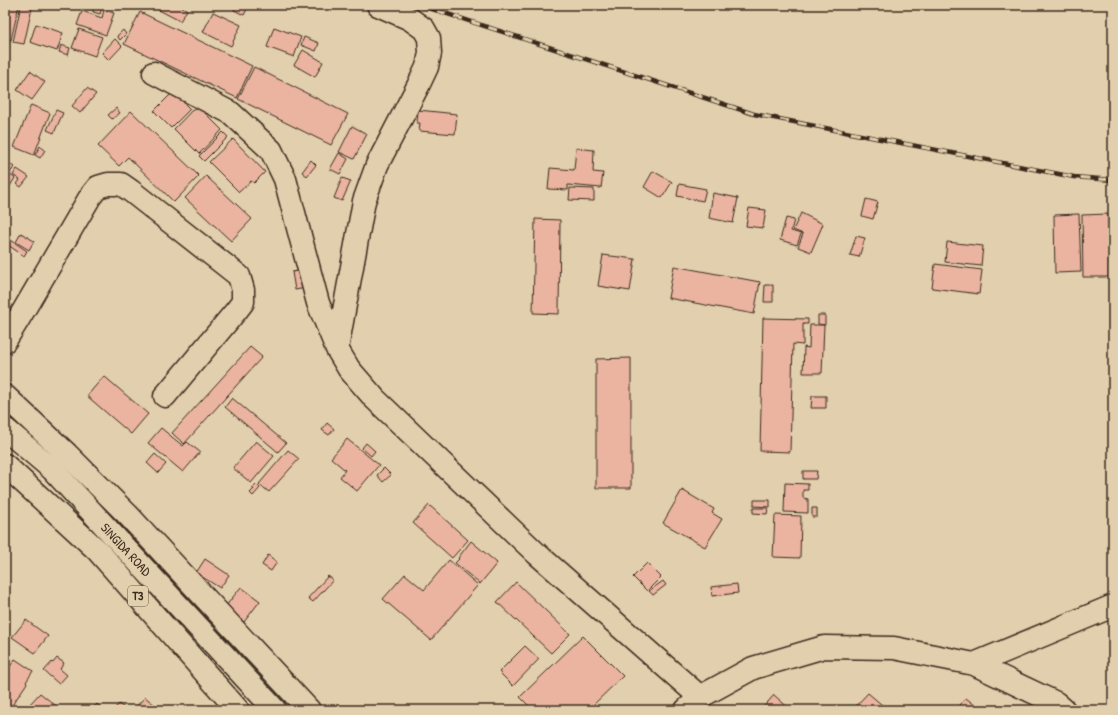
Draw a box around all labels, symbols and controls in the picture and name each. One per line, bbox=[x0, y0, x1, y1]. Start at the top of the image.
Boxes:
street label: SINGIDA ROAD bbox=[97, 519, 156, 580]
road number: T3 bbox=[128, 586, 148, 606]

